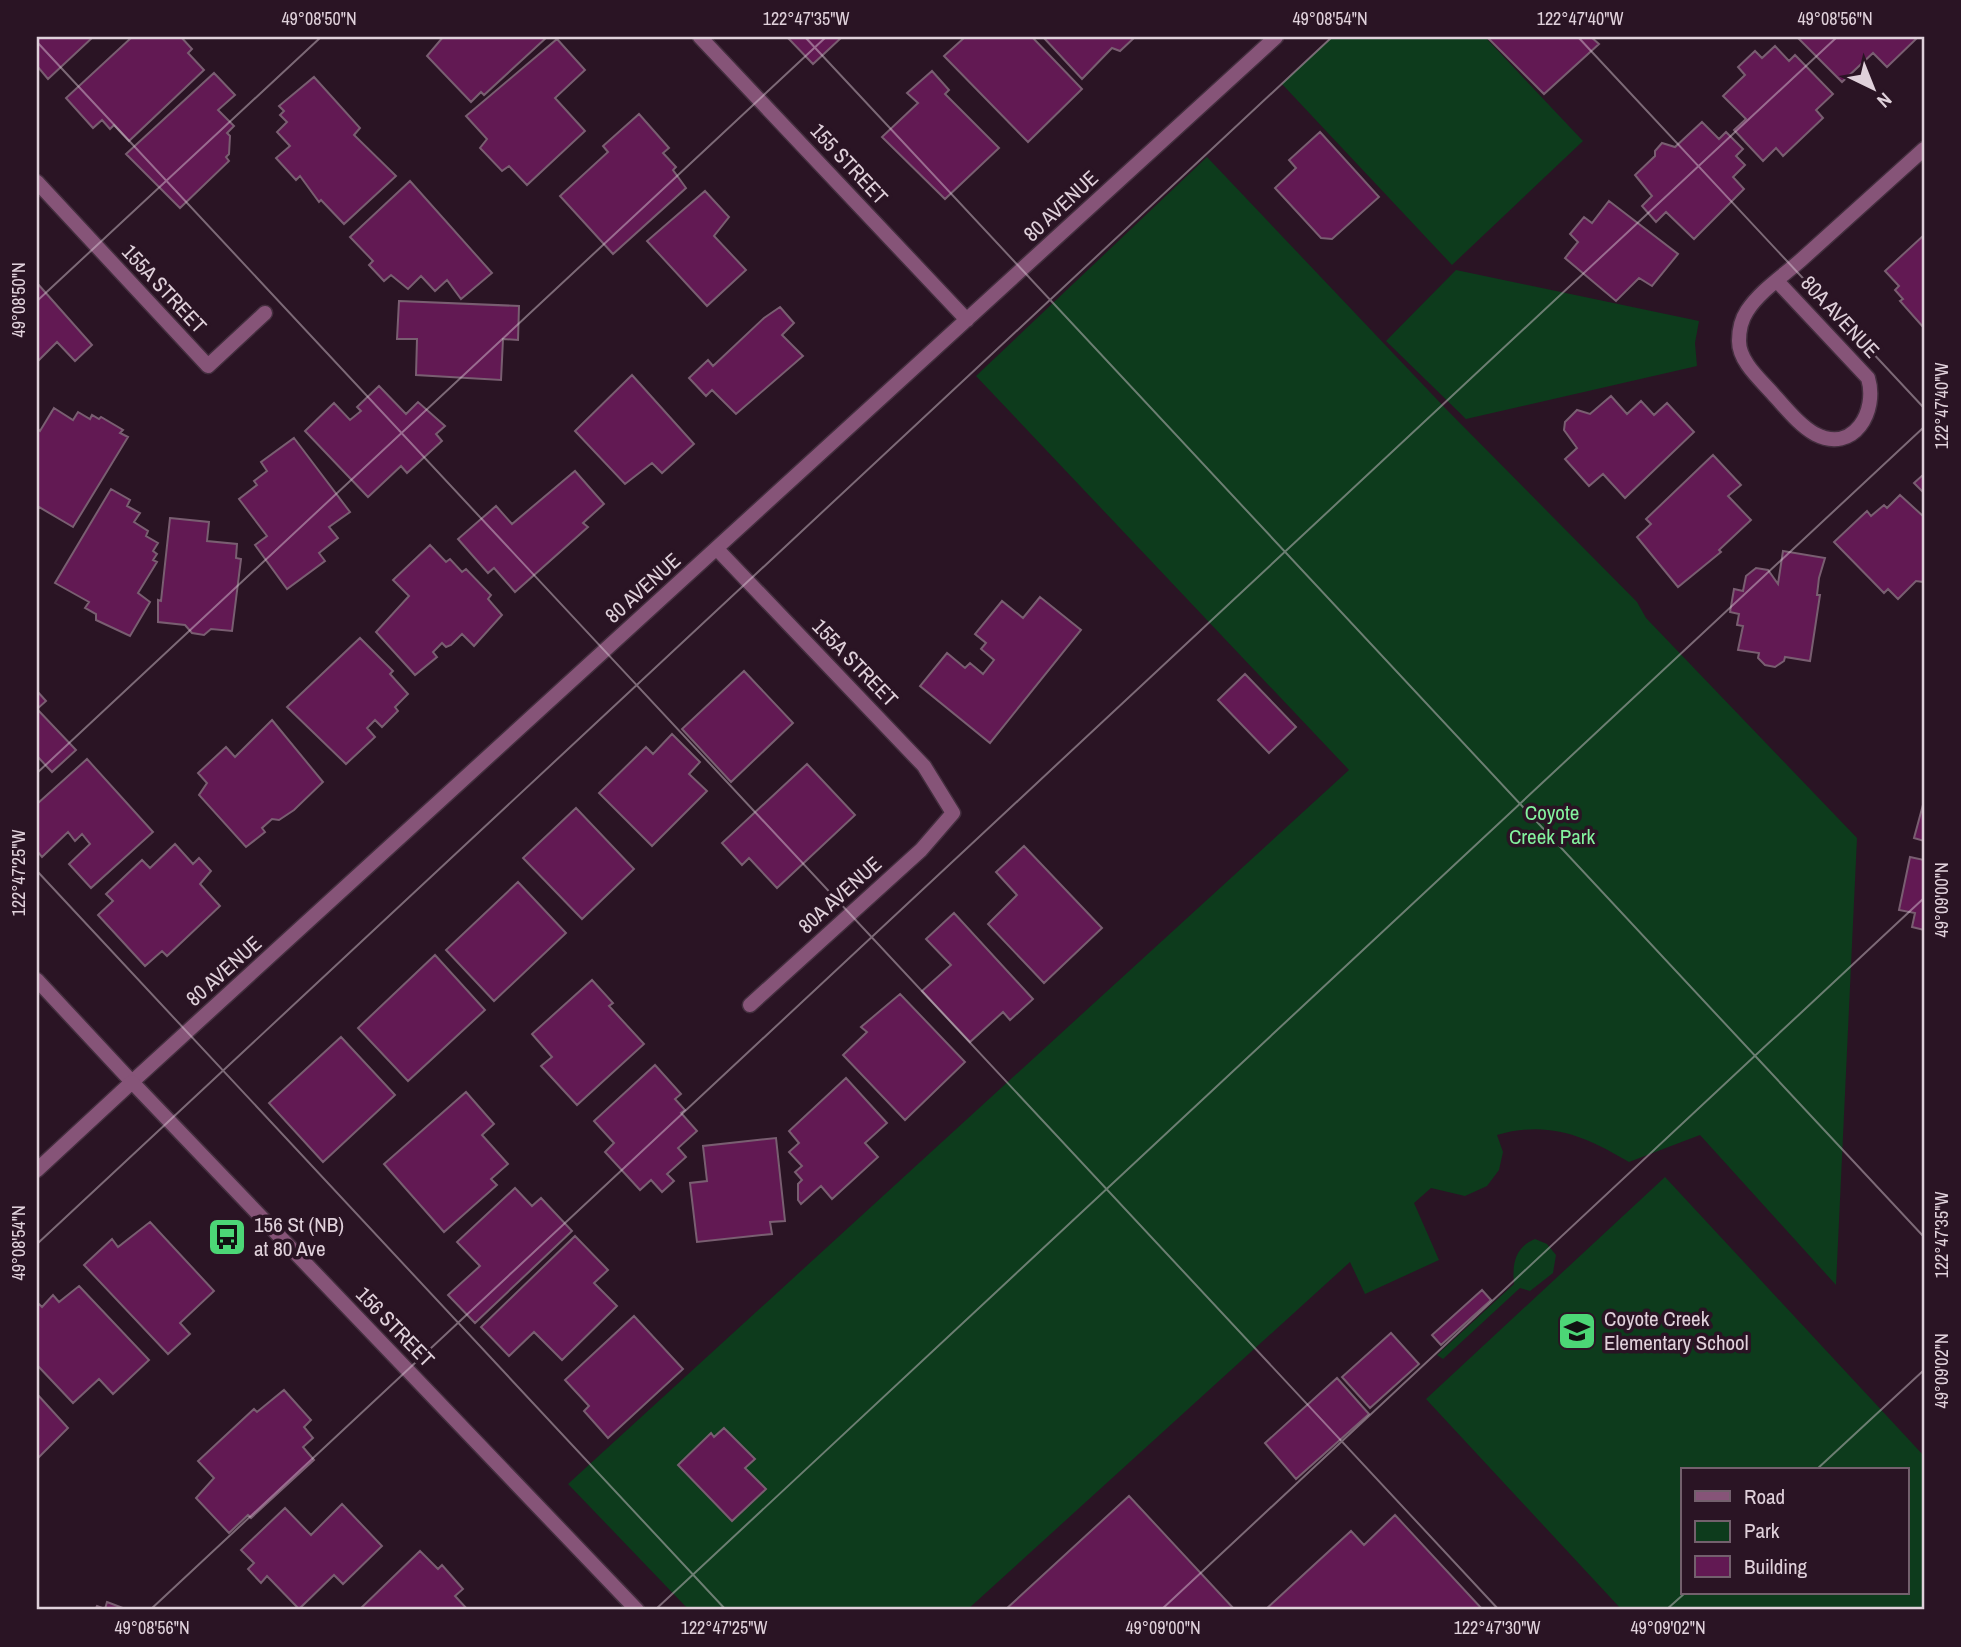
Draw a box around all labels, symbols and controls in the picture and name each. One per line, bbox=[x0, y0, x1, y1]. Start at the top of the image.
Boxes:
text: 49°08'50"N bbox=[281, 6, 357, 31]
text: 122°47'35"W bbox=[763, 6, 849, 31]
text: 49°08'54"N bbox=[1292, 6, 1368, 31]
text: 122°47'40"W bbox=[1537, 6, 1623, 31]
text: 49°08'56"N bbox=[1797, 6, 1873, 31]
north arrow bbox=[1839, 52, 1909, 122]
text: N bbox=[1872, 87, 1898, 114]
street label: 155 STREET bbox=[804, 117, 895, 211]
street label: 80 AVENUE bbox=[1017, 163, 1104, 248]
street label: 155A STREET bbox=[116, 238, 213, 340]
text: 49°08'50"N bbox=[6, 262, 31, 338]
street label: 80A AVENUE bbox=[1795, 269, 1886, 364]
text: 122°47'40"W bbox=[1929, 363, 1954, 449]
street label: 80 AVENUE bbox=[599, 546, 687, 629]
street label: 155A STREET bbox=[806, 612, 905, 713]
park label: Coyote Creek Park bbox=[1509, 798, 1595, 851]
text: 122°47'25"W bbox=[6, 830, 31, 916]
street label: 80A AVENUE bbox=[792, 849, 888, 940]
text: 49°09'00"N bbox=[1929, 862, 1954, 938]
street label: 80 AVENUE bbox=[180, 929, 268, 1012]
text: 122°47'35"W bbox=[1929, 1192, 1954, 1278]
text: 49°08'54"N bbox=[6, 1205, 31, 1281]
place label: 156 St (NB) at 80 Ave bbox=[254, 1210, 344, 1263]
bus stop icon: 156 St (NB) at 80 Ave bbox=[206, 1216, 248, 1258]
street label: 156 STREET bbox=[350, 1280, 441, 1374]
place label: Coyote Creek Elementary School bbox=[1604, 1304, 1749, 1357]
school or university icon: Coyote Creek Elementary School bbox=[1556, 1310, 1598, 1352]
text: 49°09'02"N bbox=[1929, 1333, 1954, 1409]
legend bbox=[1681, 1468, 1909, 1594]
text: Road bbox=[1744, 1482, 1785, 1511]
text: Park bbox=[1744, 1516, 1780, 1545]
text: Building bbox=[1744, 1552, 1808, 1581]
text: 49°08'56"N bbox=[114, 1615, 190, 1640]
text: 122°47'25"W bbox=[681, 1615, 767, 1640]
text: 49°09'00"N bbox=[1125, 1615, 1201, 1640]
text: 122°47'30"W bbox=[1454, 1615, 1540, 1640]
text: 49°09'02"N bbox=[1630, 1615, 1706, 1640]

